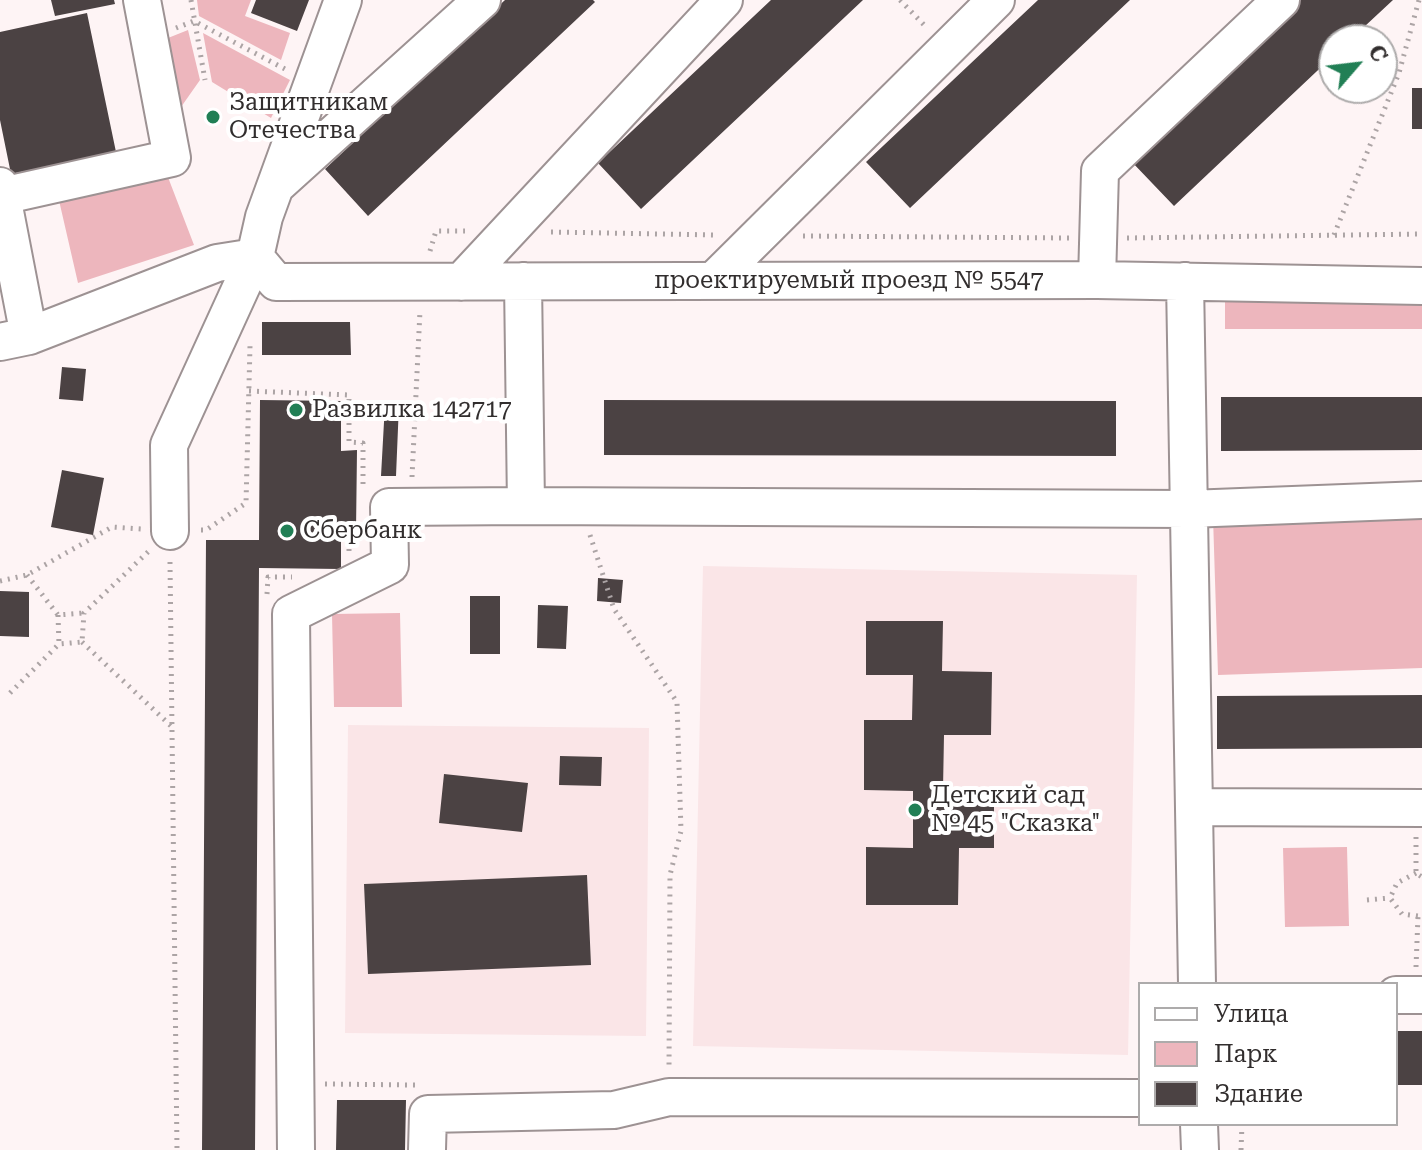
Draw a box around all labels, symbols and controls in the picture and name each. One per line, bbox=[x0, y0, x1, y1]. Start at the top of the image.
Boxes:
north arrow bbox=[1318, 24, 1398, 104]
text: С bbox=[1363, 41, 1393, 66]
place label: Защитникам Отечества bbox=[229, 89, 388, 145]
marker: Защитникам Отечества bbox=[204, 108, 222, 126]
street label: проектируемый проезд № 5547 bbox=[654, 267, 1044, 295]
place label: Развилка 142717 bbox=[312, 396, 512, 424]
marker: Развилка 142717 bbox=[287, 401, 305, 419]
place label: Сбербанк bbox=[303, 517, 422, 545]
marker: Сбербанк bbox=[278, 522, 296, 540]
place label: Детский сад № 45 "Сказка" bbox=[931, 782, 1100, 838]
marker: Детский сад № 45 "Сказка" bbox=[906, 801, 924, 819]
legend bbox=[1138, 982, 1398, 1126]
text: Улица bbox=[1214, 1000, 1288, 1028]
text: Парк bbox=[1214, 1040, 1277, 1068]
text: Здание bbox=[1214, 1080, 1303, 1108]

